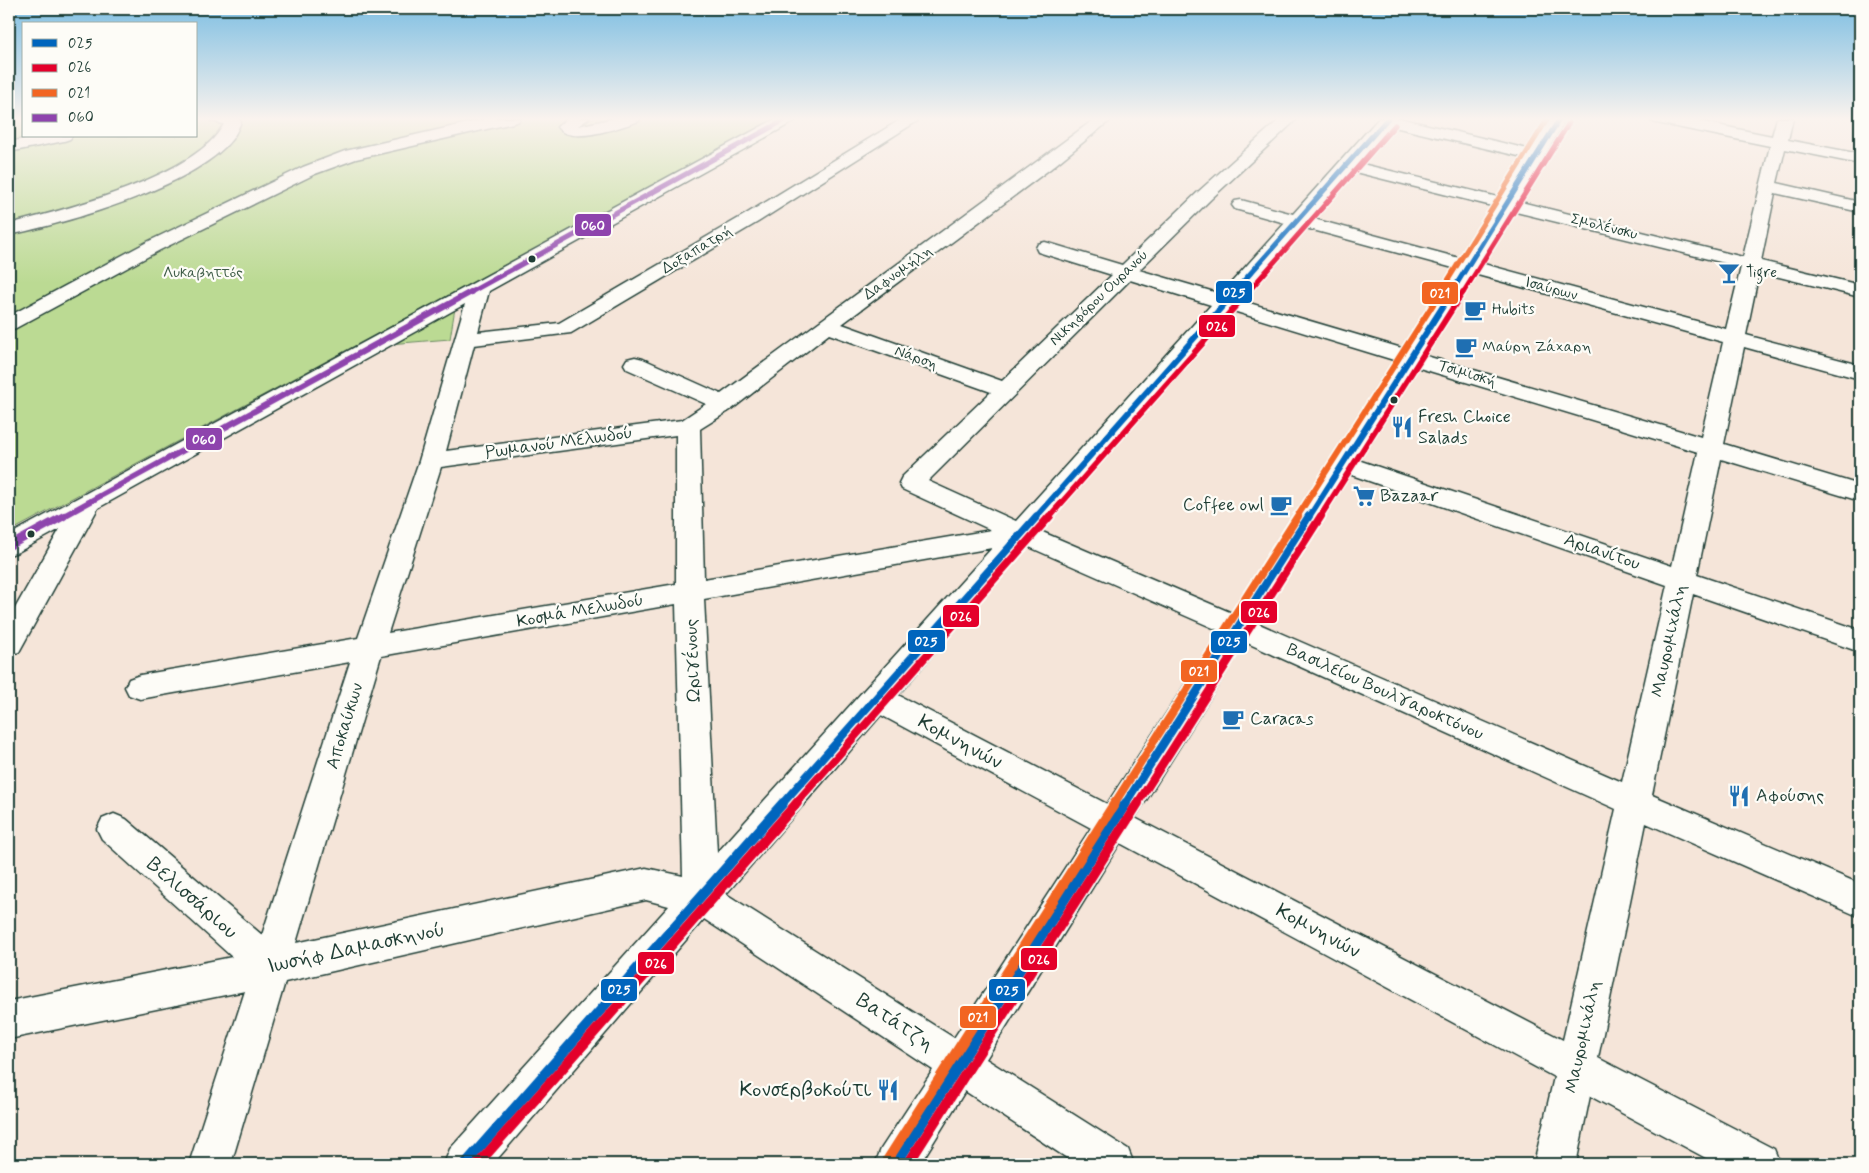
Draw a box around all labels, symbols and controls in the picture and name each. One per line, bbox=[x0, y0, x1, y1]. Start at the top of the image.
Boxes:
legend bbox=[22, 22, 198, 138]
text: 025 bbox=[68, 34, 93, 54]
text: 026 bbox=[68, 58, 91, 78]
text: 021 bbox=[68, 84, 90, 104]
text: 060 bbox=[68, 108, 94, 128]
street label: Σμολένσκυ bbox=[1569, 209, 1640, 245]
line badge: 060 bbox=[574, 213, 612, 237]
text: 060 bbox=[581, 217, 605, 235]
street label: Δοξαπατρή bbox=[658, 221, 736, 279]
street label: Δαφνομήλη bbox=[859, 241, 937, 305]
street label: Νικηφόρου Ουρανού bbox=[1045, 246, 1153, 350]
unlabelled marker bbox=[527, 254, 537, 264]
bar icon: Tigre bbox=[1716, 260, 1742, 286]
park label: Λυκαβηττός bbox=[163, 263, 243, 283]
place label: Tigre bbox=[1746, 263, 1777, 284]
street label: Ισαύρων bbox=[1522, 272, 1580, 306]
line badge: 025 bbox=[1215, 280, 1253, 304]
line badge: 021 bbox=[1421, 281, 1459, 305]
text: 025 bbox=[1222, 284, 1246, 302]
text: 021 bbox=[1430, 285, 1450, 303]
cafe icon: Hubits bbox=[1462, 297, 1488, 323]
place label: Hubits bbox=[1492, 300, 1535, 320]
line badge: 026 bbox=[1198, 314, 1236, 338]
text: 026 bbox=[1206, 318, 1228, 336]
cafe icon: Μαύρη Ζάχαρη bbox=[1453, 334, 1479, 360]
place label: Μαύρη Ζάχαρη bbox=[1482, 337, 1591, 357]
street label: Νάρση bbox=[892, 341, 940, 375]
street label: Τσιμισκή bbox=[1435, 356, 1499, 392]
unlabelled marker bbox=[1389, 395, 1399, 405]
place label: Fresh Choice Salads bbox=[1418, 405, 1511, 450]
restaurant icon: Fresh Choice Salads bbox=[1389, 414, 1415, 440]
street label: Ρωμανού Μελωδού bbox=[484, 421, 634, 465]
line badge: 060 bbox=[185, 427, 223, 451]
text: 060 bbox=[192, 431, 216, 449]
supermarket icon: Bazaar bbox=[1351, 483, 1377, 509]
place label: Bazaar bbox=[1380, 484, 1439, 508]
cafe icon: Coffee owl bbox=[1268, 492, 1294, 518]
place label: Coffee owl bbox=[1183, 493, 1264, 517]
street label: Αριανίτου bbox=[1561, 528, 1643, 576]
unlabelled marker bbox=[26, 529, 36, 539]
street label: Μαυρομιχάλη bbox=[1645, 582, 1693, 700]
street label: Κοσμά Μελωδού bbox=[515, 588, 645, 634]
line badge: 026 bbox=[1240, 600, 1278, 624]
line badge: 026 bbox=[942, 604, 980, 628]
text: 026 bbox=[1248, 604, 1270, 622]
text: 026 bbox=[950, 608, 972, 626]
street label: Ωριγένους bbox=[679, 618, 706, 704]
line badge: 025 bbox=[907, 629, 946, 653]
line badge: 025 bbox=[1210, 630, 1248, 654]
text: 025 bbox=[914, 633, 938, 651]
text: 025 bbox=[1217, 633, 1241, 651]
street label: Βασιλείου Βουλγαροκτόνου bbox=[1283, 638, 1487, 746]
line badge: 021 bbox=[1180, 659, 1218, 683]
text: 021 bbox=[1189, 663, 1209, 681]
street label: Αποκαύκων bbox=[321, 680, 369, 772]
cafe icon: Caracas bbox=[1220, 706, 1246, 732]
place label: Caracas bbox=[1250, 707, 1314, 731]
street label: Κομνηνών bbox=[913, 708, 1007, 776]
restaurant icon: Αφούσης bbox=[1726, 783, 1752, 809]
place label: Αφούσης bbox=[1756, 784, 1824, 808]
street label: Βελισσάριου bbox=[140, 851, 244, 945]
street label: Κομνηνών bbox=[1271, 897, 1365, 965]
street label: Ιωσήφ Δαμασκηνού bbox=[265, 915, 447, 981]
line badge: 026 bbox=[1020, 947, 1058, 971]
line badge: 026 bbox=[637, 951, 675, 975]
text: 026 bbox=[1028, 951, 1050, 969]
text: 026 bbox=[645, 955, 667, 973]
line badge: 025 bbox=[600, 978, 638, 1002]
line badge: 025 bbox=[988, 978, 1026, 1002]
street label: Μαυρομιχάλη bbox=[1559, 978, 1607, 1096]
text: 025 bbox=[607, 981, 631, 999]
text: 025 bbox=[995, 982, 1019, 1000]
street label: Βατάτζη bbox=[851, 986, 939, 1058]
line badge: 021 bbox=[959, 1005, 997, 1029]
text: 021 bbox=[968, 1009, 988, 1027]
place label: Κονσερβοκούτι bbox=[739, 1076, 871, 1104]
restaurant icon: Κονσερβοκούτι bbox=[875, 1077, 901, 1103]

